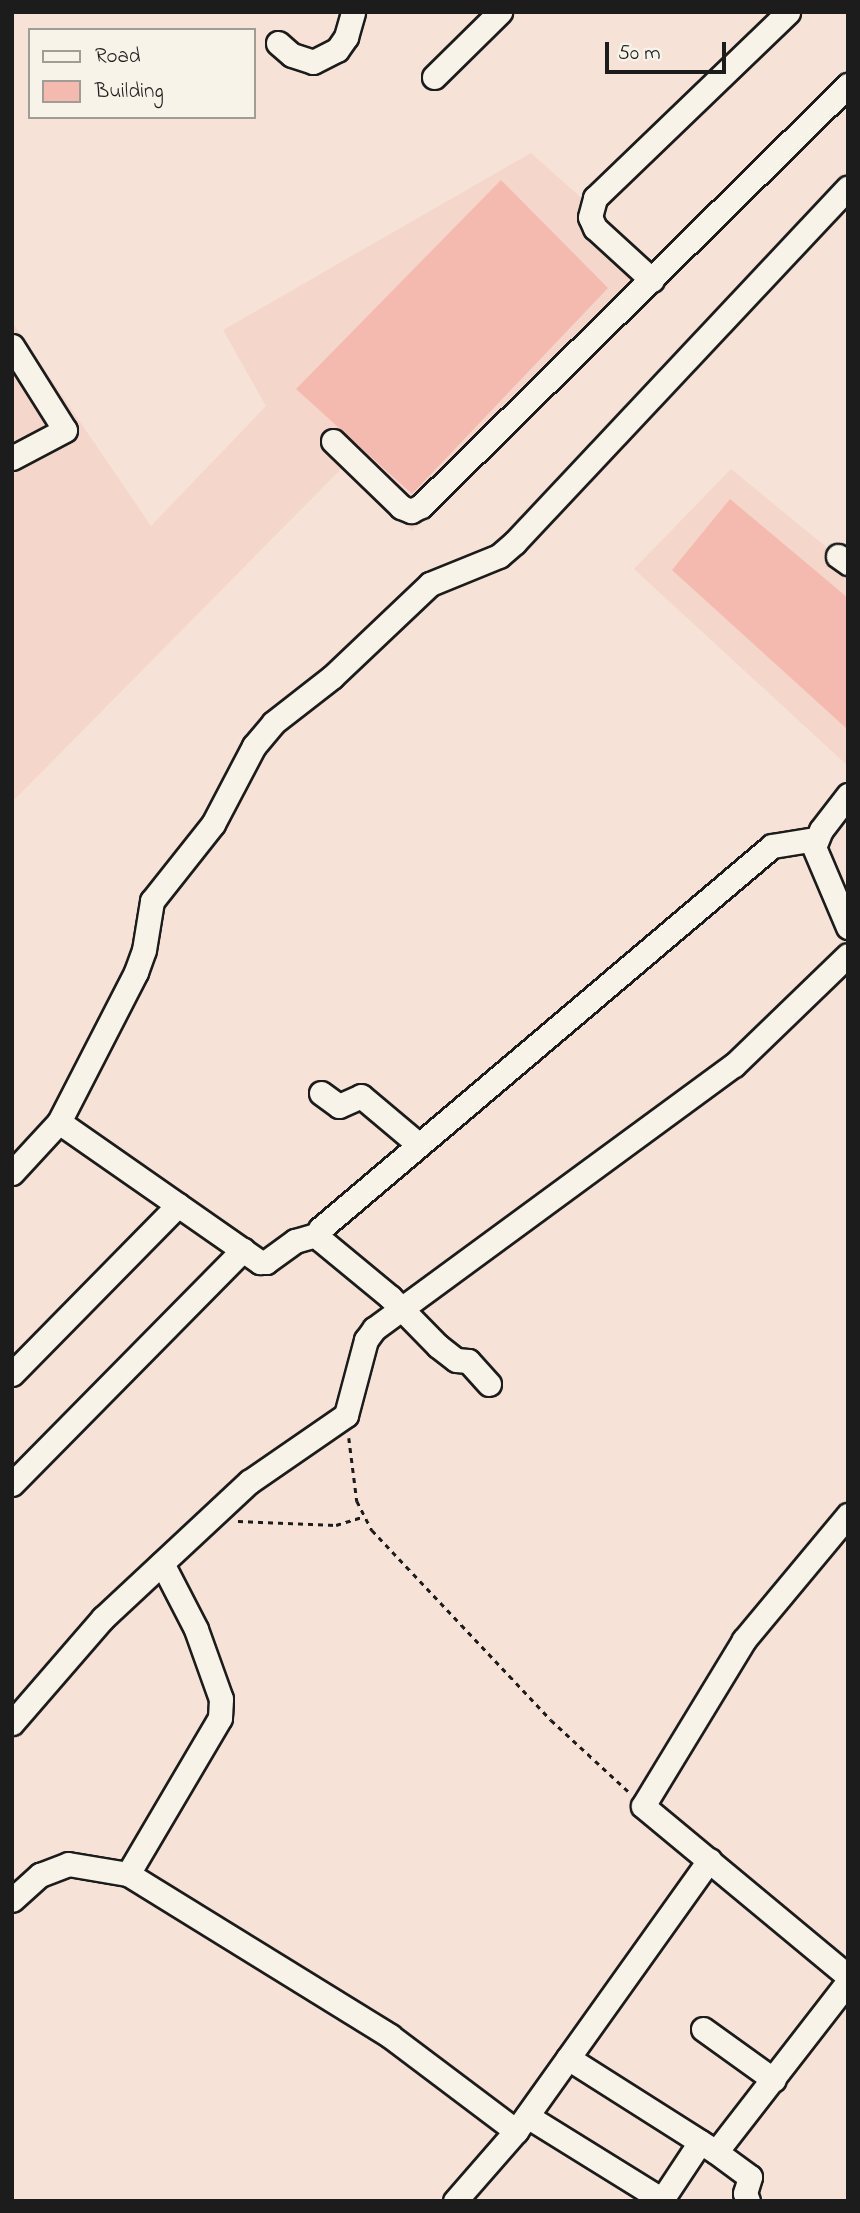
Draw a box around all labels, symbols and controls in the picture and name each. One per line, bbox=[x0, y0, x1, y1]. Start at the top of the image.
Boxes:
legend bbox=[28, 28, 256, 119]
scale bar bbox=[608, 28, 729, 72]
text: 50 m bbox=[618, 39, 661, 69]
text: Road bbox=[95, 42, 141, 72]
text: Building bbox=[95, 77, 164, 107]

